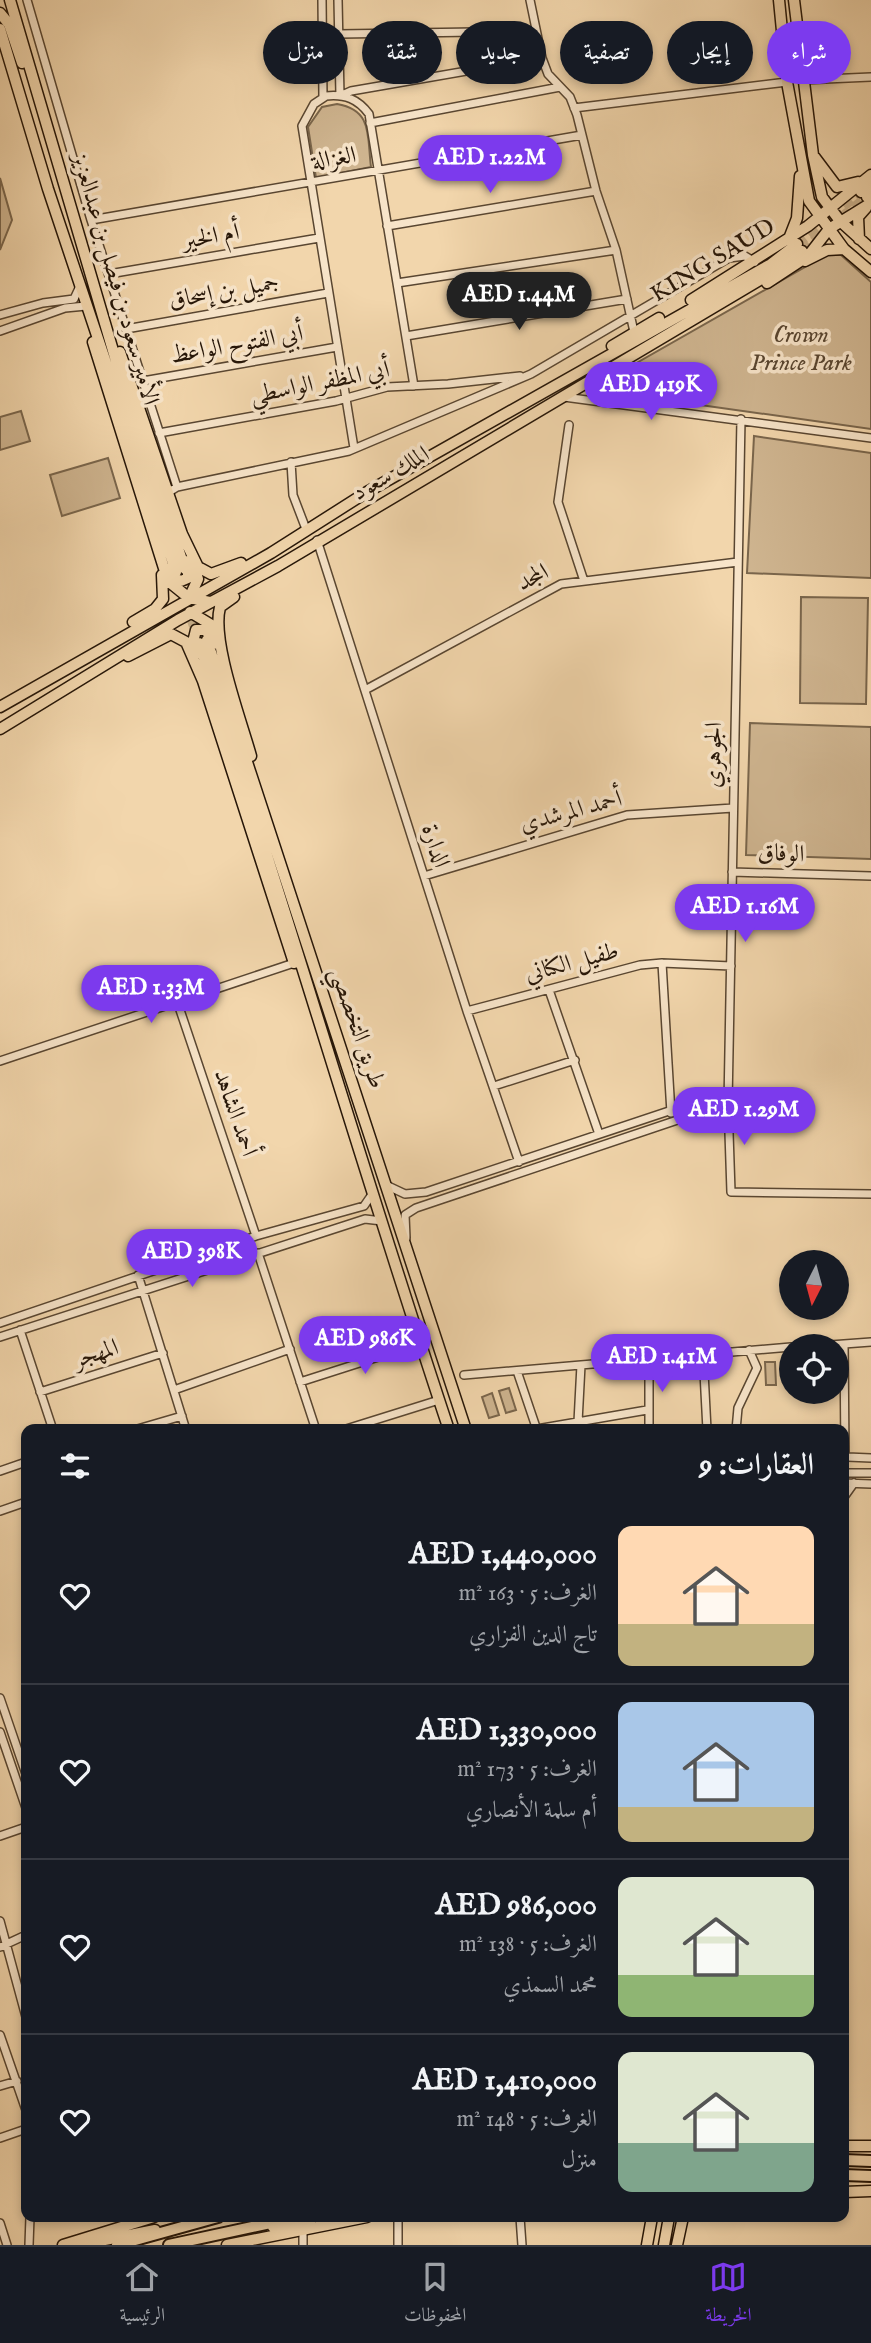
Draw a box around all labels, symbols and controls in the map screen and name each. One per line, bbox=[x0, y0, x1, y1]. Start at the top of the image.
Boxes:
chip: منزل bbox=[263, 21, 348, 84]
chip: شقة bbox=[362, 21, 442, 84]
chip: جديد bbox=[456, 21, 546, 84]
chip: تصفية bbox=[560, 21, 653, 84]
chip: إيجار bbox=[667, 21, 753, 84]
chip: شراء bbox=[767, 21, 851, 84]
pin: AED 1.22M bbox=[410, 136, 570, 195]
street label: الغزالة bbox=[308, 140, 359, 178]
text: AED 1.22M bbox=[434, 143, 546, 172]
street label: الأمير سعود بن فيصل بن عبدالعزيز bbox=[63, 146, 168, 409]
street label: KING SAUD bbox=[645, 212, 781, 310]
street label: أم الخير bbox=[177, 214, 243, 262]
street label: جميل بن إسحاق bbox=[167, 267, 281, 317]
pin: AED 1.44M bbox=[439, 272, 599, 332]
text: AED 1.44M bbox=[463, 280, 575, 309]
street label: أبي الفتوح الواعظ bbox=[168, 315, 307, 376]
park label: Crown Prince Park bbox=[750, 320, 852, 379]
street label: أبي المظفر الواسطي bbox=[247, 351, 394, 418]
pin: AED 419K bbox=[579, 362, 723, 422]
text: AED 419K bbox=[600, 370, 702, 399]
street label: الملك سعود bbox=[347, 439, 435, 509]
street label: المجد bbox=[512, 557, 554, 599]
street label: الجوهري bbox=[698, 722, 732, 788]
street label: أحمد المرشدي bbox=[516, 780, 627, 842]
street label: الدارة bbox=[413, 820, 457, 872]
street label: الوفاق bbox=[757, 838, 805, 870]
pin: AED 1.16M bbox=[665, 884, 825, 944]
text: AED 1.16M bbox=[691, 892, 799, 921]
street label: طفيل الكناني bbox=[522, 936, 623, 992]
street label: طريق التخصصي bbox=[317, 963, 392, 1094]
pin: AED 1.33M bbox=[71, 965, 231, 1025]
text: AED 1.33M bbox=[97, 973, 205, 1002]
street label: أحمد الشاهد bbox=[206, 1064, 267, 1161]
pin: AED 1.29M bbox=[664, 1088, 824, 1147]
text: AED 1.29M bbox=[689, 1095, 799, 1124]
pin: AED 398K bbox=[120, 1230, 264, 1289]
text: AED 398K bbox=[142, 1237, 242, 1266]
north arrow bbox=[779, 1250, 849, 1320]
map controls bbox=[779, 1250, 849, 1404]
pin: AED 986K bbox=[293, 1316, 437, 1376]
text: AED 986K bbox=[315, 1324, 415, 1353]
street label: المهجر bbox=[66, 1332, 123, 1377]
pin: AED 1.41M bbox=[582, 1334, 742, 1394]
button: locate bbox=[779, 1334, 849, 1404]
text: AED 1.41M bbox=[607, 1342, 717, 1371]
icon: filters bbox=[56, 1447, 94, 1485]
text: العقارات: 9 bbox=[699, 1447, 814, 1485]
text: AED 1,440,000 bbox=[409, 1536, 597, 1574]
icon: home bbox=[674, 1554, 758, 1638]
icon: heart bbox=[56, 1577, 94, 1615]
text: الغرف: 5 · 163 m² bbox=[458, 1579, 597, 1608]
text: تاج الدين الفزاري bbox=[469, 1620, 597, 1649]
text: AED 1,330,000 bbox=[417, 1712, 597, 1750]
icon: home bbox=[674, 1730, 758, 1814]
icon: heart bbox=[56, 1753, 94, 1791]
text: الغرف: 5 · 173 m² bbox=[457, 1755, 597, 1784]
text: أم سلمة الأنصاري bbox=[466, 1796, 597, 1825]
text: AED 986,000 bbox=[436, 1887, 597, 1925]
icon: home bbox=[674, 1905, 758, 1989]
icon: heart bbox=[56, 1928, 94, 1966]
text: الغرف: 5 · 138 m² bbox=[459, 1930, 597, 1959]
text: محمد السمذي bbox=[503, 1971, 597, 2000]
text: AED 1,410,000 bbox=[413, 2062, 597, 2100]
icon: home bbox=[674, 2080, 758, 2164]
icon: heart bbox=[56, 2103, 94, 2141]
text: الغرف: 5 · 148 m² bbox=[456, 2105, 597, 2134]
text: منزل bbox=[562, 2146, 597, 2175]
tab: الرئيسية bbox=[119, 2258, 165, 2333]
tab: المحفوظات bbox=[404, 2258, 467, 2333]
tab: الخريطة bbox=[705, 2258, 752, 2333]

